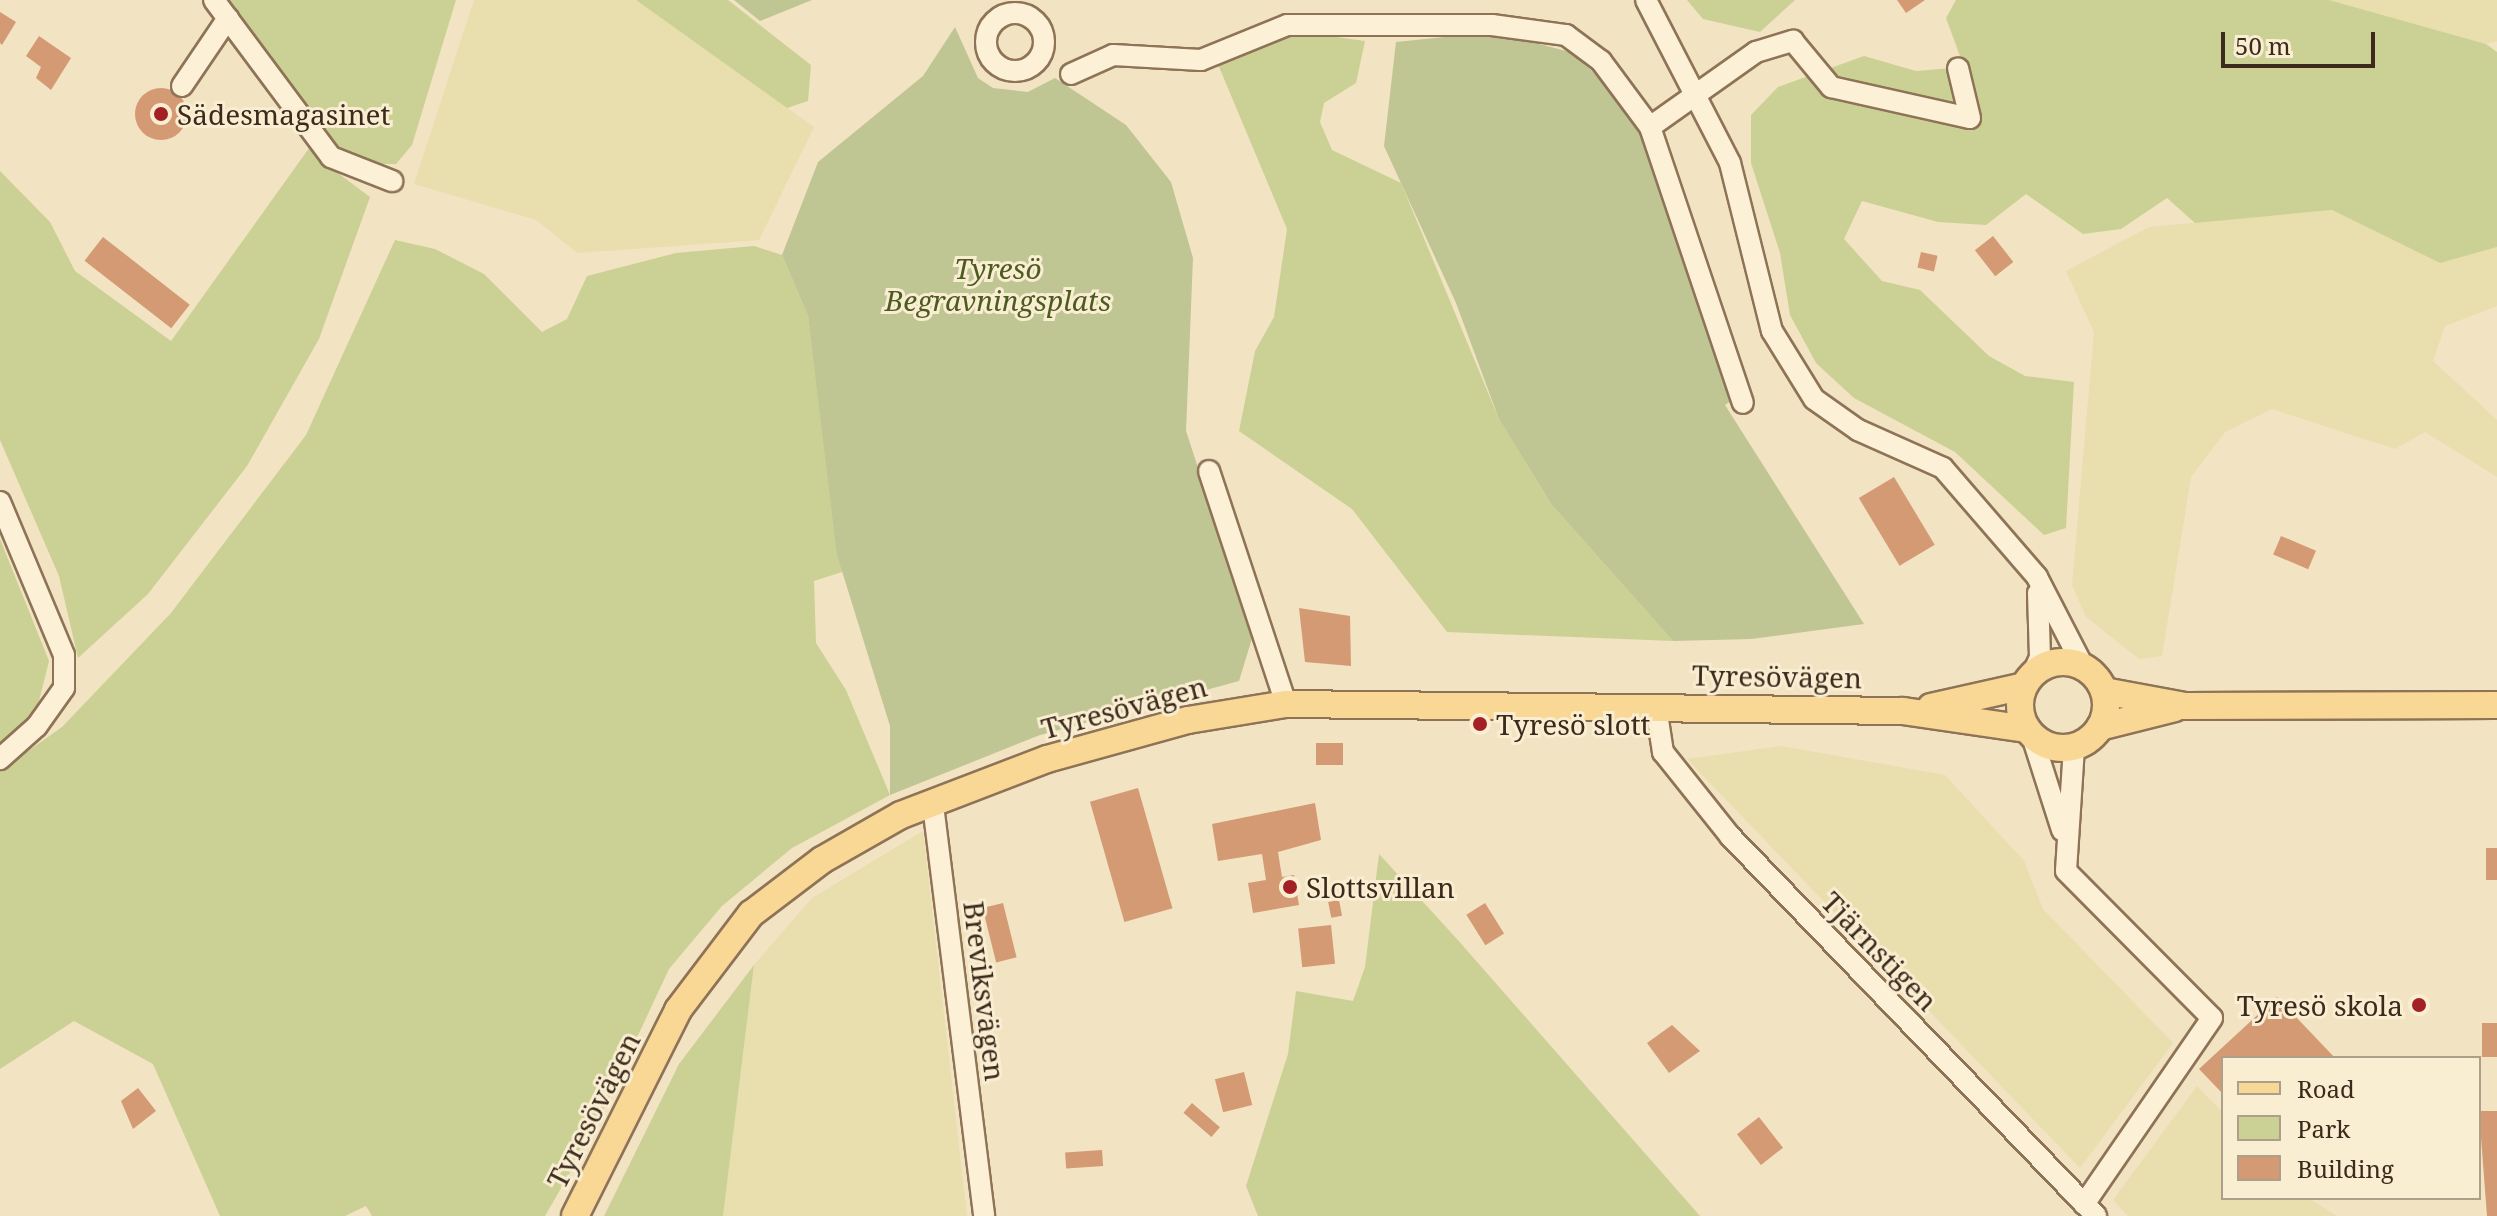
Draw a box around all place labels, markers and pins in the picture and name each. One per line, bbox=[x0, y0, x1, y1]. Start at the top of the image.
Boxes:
place label: Sädesmagasinet bbox=[177, 97, 390, 131]
marker: Sädesmagasinet bbox=[152, 105, 170, 123]
place label: Tyresö slott bbox=[1496, 707, 1650, 741]
marker: Tyresö slott bbox=[1471, 715, 1489, 733]
place label: Slottsvillan bbox=[1306, 870, 1455, 904]
marker: Slottsvillan bbox=[1281, 878, 1299, 896]
place label: Tyresö skola bbox=[2237, 988, 2403, 1022]
marker: Tyresö skola bbox=[2410, 996, 2428, 1014]

